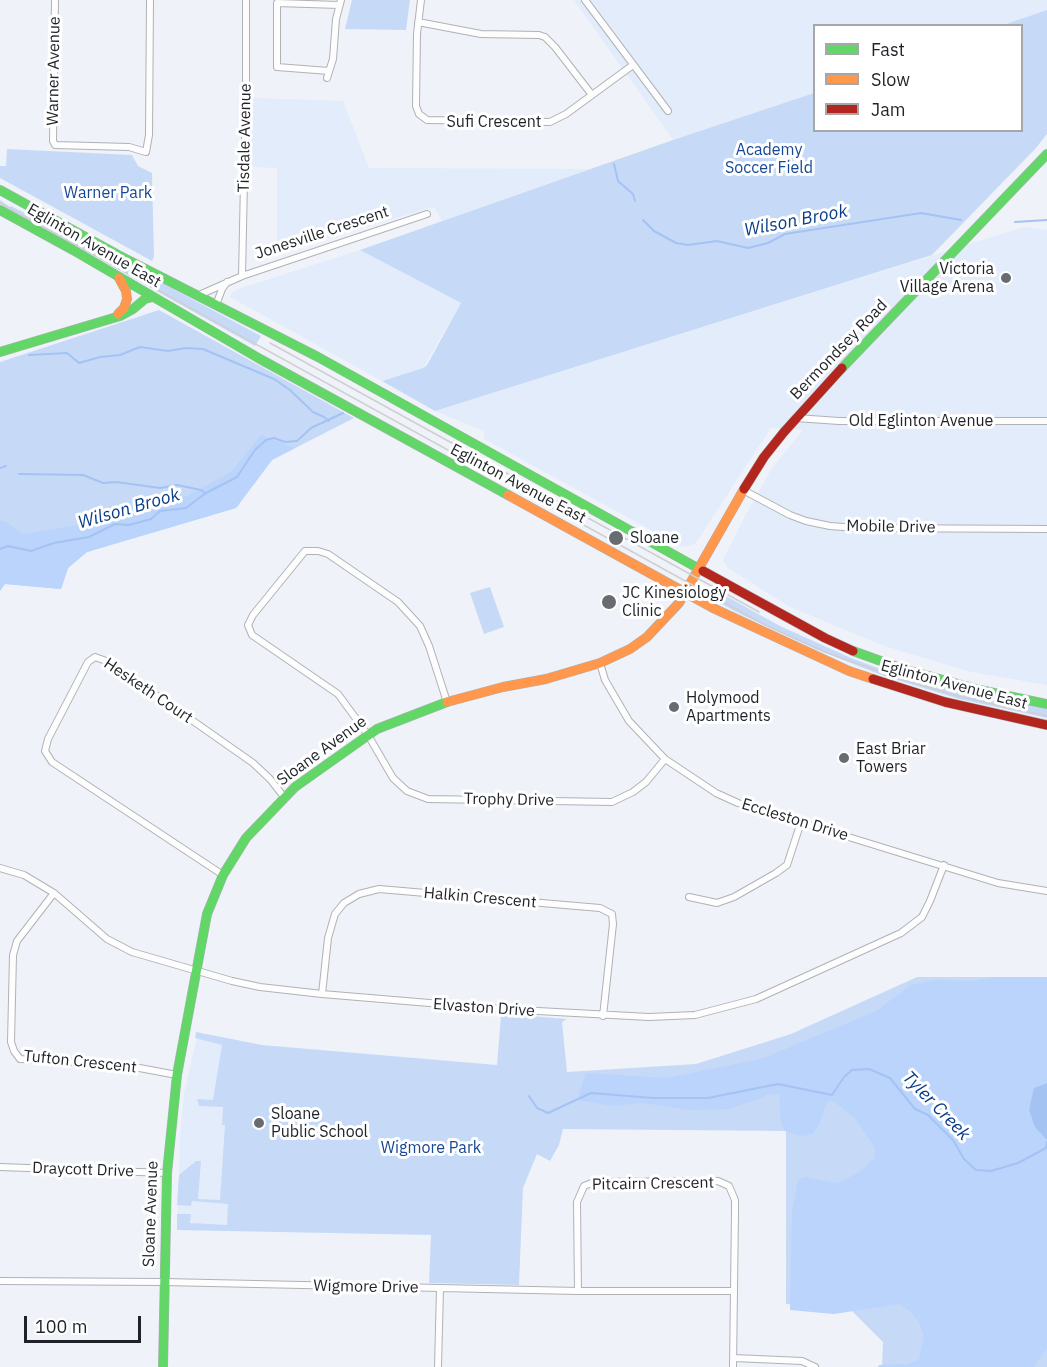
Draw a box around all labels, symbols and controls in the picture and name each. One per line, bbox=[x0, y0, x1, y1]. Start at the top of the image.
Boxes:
street label: Warner Avenue bbox=[43, 16, 65, 126]
legend bbox=[813, 24, 1023, 132]
text: Fast bbox=[871, 38, 905, 61]
text: Slow bbox=[871, 68, 910, 91]
street label: Tisdale Avenue bbox=[234, 83, 256, 193]
text: Jam bbox=[871, 98, 906, 121]
street label: Sufi Crescent bbox=[447, 112, 541, 132]
park label: Academy Soccer Field bbox=[725, 140, 813, 178]
park label: Warner Park bbox=[64, 183, 152, 203]
street label: Eglinton Avenue East bbox=[24, 200, 164, 292]
water label: Wilson Brook bbox=[743, 200, 849, 242]
street label: Jonesville Crescent bbox=[253, 202, 391, 264]
place label: Victoria Village Arena bbox=[900, 259, 994, 297]
marker: Victoria Village Arena bbox=[999, 271, 1013, 285]
street label: Bermondsey Road bbox=[786, 296, 892, 404]
street label: Old Eglinton Avenue bbox=[849, 411, 993, 431]
street label: Eglinton Avenue East bbox=[447, 440, 589, 528]
water label: Wilson Brook bbox=[76, 484, 182, 534]
street label: Mobile Drive bbox=[846, 517, 936, 537]
place label: Sloane bbox=[630, 528, 679, 548]
marker: Sloane bbox=[607, 529, 625, 547]
place label: JC Kinesiology Clinic bbox=[622, 583, 726, 621]
marker: JC Kinesiology Clinic bbox=[600, 593, 618, 611]
street label: Hesketh Court bbox=[100, 654, 196, 728]
street label: Eglinton Avenue East bbox=[879, 656, 1029, 714]
place label: Holymood Apartments bbox=[686, 688, 771, 726]
marker: Holymood Apartments bbox=[667, 700, 681, 714]
street label: Sloane Avenue bbox=[273, 712, 371, 790]
place label: East Briar Towers bbox=[856, 739, 926, 777]
marker: East Briar Towers bbox=[837, 751, 851, 765]
street label: Trophy Drive bbox=[464, 790, 554, 810]
street label: Eccleston Drive bbox=[739, 795, 851, 845]
street label: Halkin Crescent bbox=[423, 884, 537, 912]
street label: Elvaston Drive bbox=[432, 995, 536, 1021]
street label: Tufton Crescent bbox=[22, 1047, 138, 1077]
water label: Tyler Creek bbox=[898, 1067, 974, 1145]
place label: Sloane Public School bbox=[271, 1104, 368, 1142]
marker: Sloane Public School bbox=[252, 1116, 266, 1130]
park label: Wigmore Park bbox=[381, 1138, 481, 1158]
street label: Draycott Drive bbox=[32, 1159, 134, 1181]
street label: Sloane Avenue bbox=[140, 1161, 162, 1267]
street label: Pitcairn Crescent bbox=[592, 1173, 714, 1195]
street label: Wigmore Drive bbox=[313, 1276, 419, 1298]
scale bar bbox=[27, 1304, 144, 1342]
text: 100 m bbox=[35, 1315, 87, 1338]

